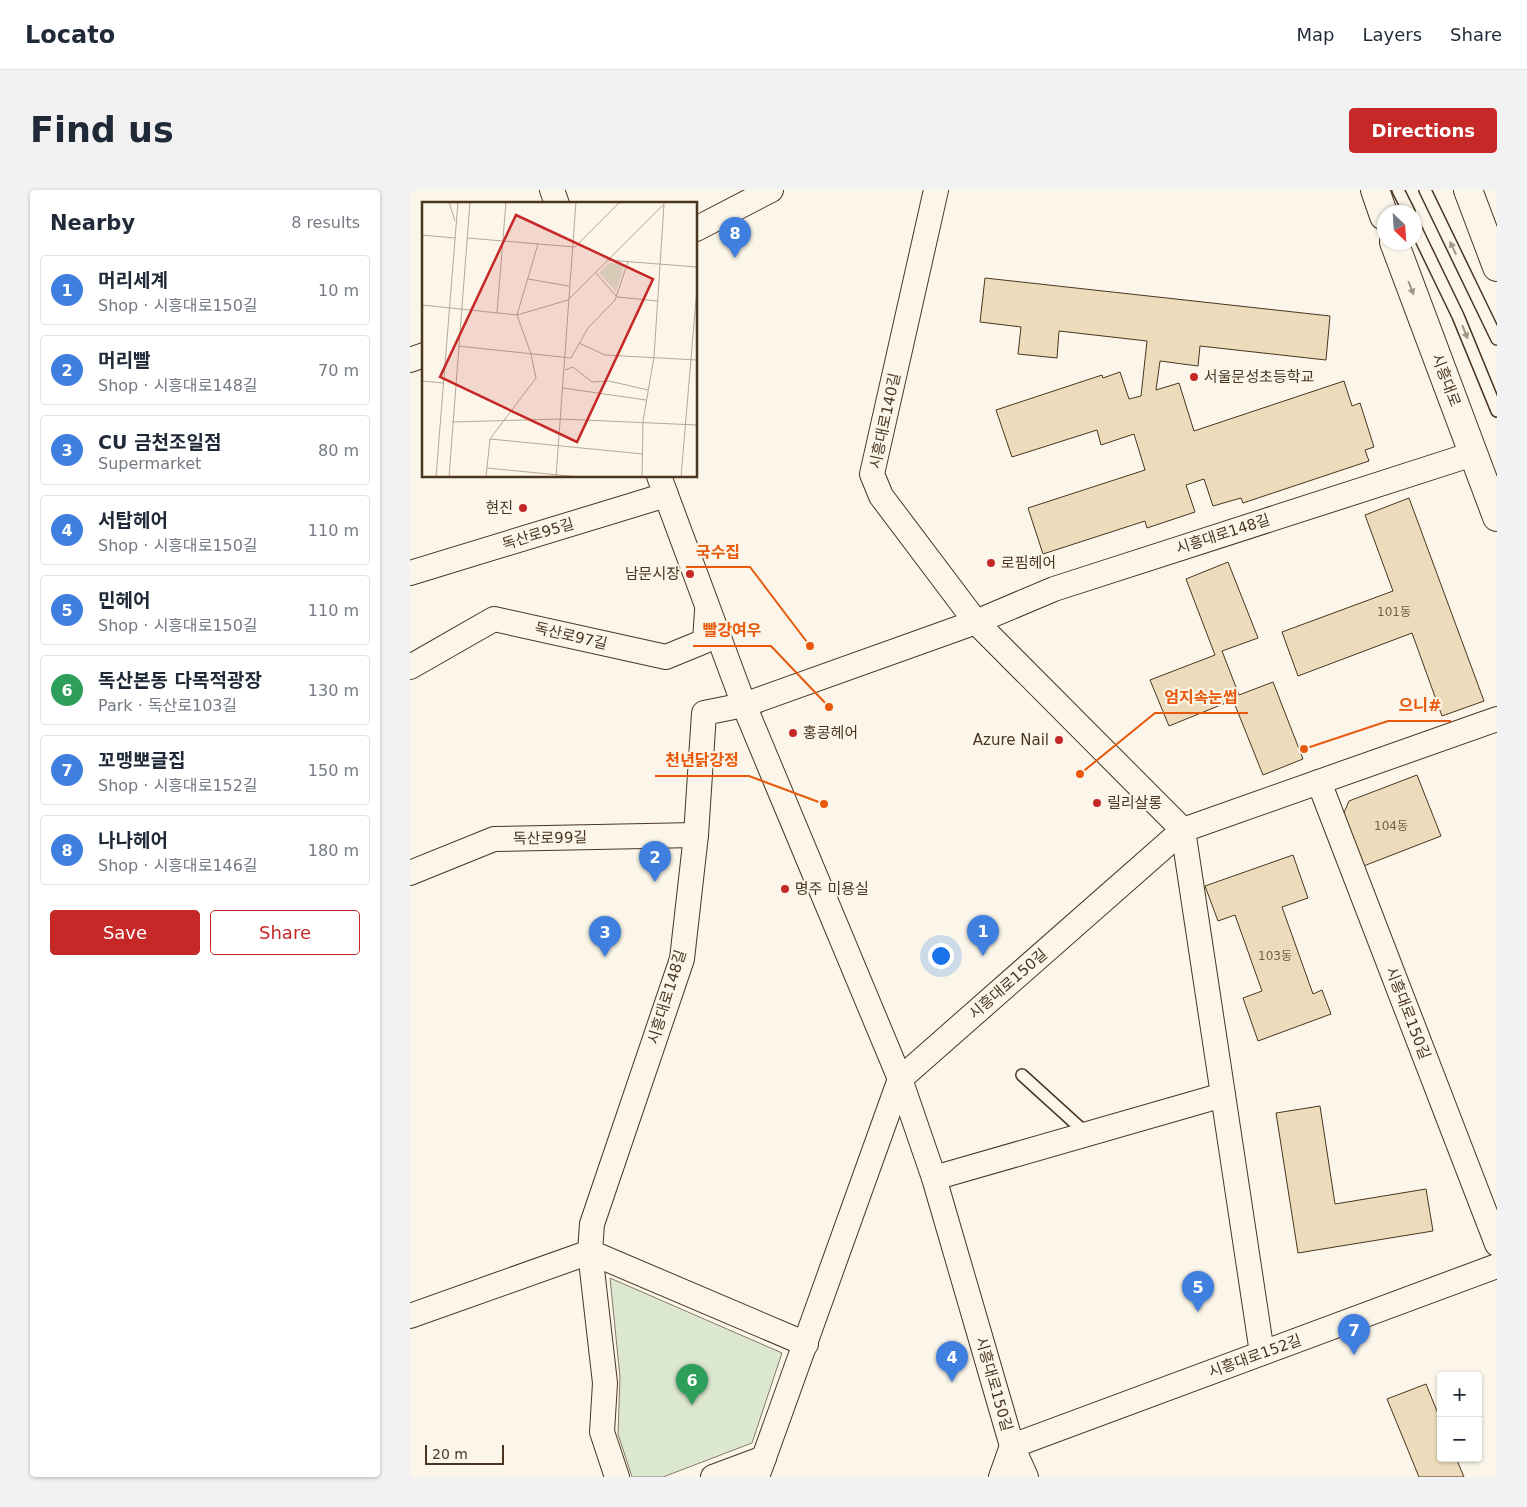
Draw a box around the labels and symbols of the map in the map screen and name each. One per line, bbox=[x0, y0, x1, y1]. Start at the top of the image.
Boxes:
inset map bbox=[422, 202, 698, 478]
north arrow bbox=[1377, 205, 1422, 250]
pin: 8 bbox=[719, 217, 751, 258]
one-way arrow bbox=[1448, 241, 1456, 255]
one-way arrow bbox=[1407, 281, 1415, 296]
one-way arrow bbox=[1461, 325, 1469, 340]
street label: 시흥대로 bbox=[1428, 351, 1464, 409]
place label: 서울문성초등학교 bbox=[1204, 368, 1314, 386]
street label: 시흥대로140길 bbox=[866, 371, 904, 471]
marker: 서울문성초등학교 bbox=[1188, 371, 1200, 383]
place label: 현진 bbox=[485, 499, 513, 517]
marker: 현진 bbox=[517, 502, 529, 514]
street label: 시흥대로148길 bbox=[1174, 510, 1272, 558]
street label: 독산로95길 bbox=[500, 515, 576, 553]
callout: 국수집 bbox=[686, 536, 750, 567]
text: 국수집 bbox=[696, 543, 740, 562]
place label: 로핌헤어 bbox=[1001, 554, 1056, 572]
marker: 로핌헤어 bbox=[985, 557, 997, 569]
place label: 남문시장 bbox=[625, 565, 680, 583]
marker: 남문시장 bbox=[684, 568, 696, 580]
house number: 101동 bbox=[1377, 605, 1411, 619]
callout: 빨강여우 bbox=[693, 615, 771, 646]
street label: 독산로97길 bbox=[533, 619, 609, 653]
text: 빨강여우 bbox=[703, 621, 761, 640]
callout: 엄지속눈썹 bbox=[1155, 682, 1248, 713]
text: 엄지속눈썹 bbox=[1164, 688, 1238, 707]
callout: 으니# bbox=[1388, 690, 1451, 721]
text: 으니# bbox=[1399, 696, 1441, 715]
place label: 홍콩헤어 bbox=[803, 724, 858, 742]
marker: 홍콩헤어 bbox=[787, 727, 799, 739]
place label: Azure Nail bbox=[973, 731, 1049, 749]
marker: Azure Nail bbox=[1053, 734, 1065, 746]
callout: 천년닭강정 bbox=[655, 745, 749, 776]
text: 천년닭강정 bbox=[665, 751, 739, 770]
place label: 릴리살롱 bbox=[1107, 794, 1162, 812]
marker: 릴리살롱 bbox=[1091, 797, 1103, 809]
house number: 104동 bbox=[1374, 819, 1408, 833]
street label: 독산로99길 bbox=[513, 828, 587, 848]
pin: 2 bbox=[639, 841, 671, 882]
place label: 명주 미용실 bbox=[795, 880, 869, 898]
marker: 명주 미용실 bbox=[779, 883, 791, 895]
pin: 1 bbox=[967, 915, 999, 956]
pin: 3 bbox=[589, 916, 621, 957]
your location bbox=[928, 943, 954, 969]
street label: 시흥대로150길 bbox=[965, 945, 1051, 1023]
street label: 시흥대로148길 bbox=[644, 948, 690, 1046]
house number: 103동 bbox=[1258, 949, 1292, 963]
street label: 시흥대로150길 bbox=[1382, 964, 1434, 1062]
pin: 5 bbox=[1182, 1271, 1214, 1312]
pin: 7 bbox=[1338, 1314, 1370, 1355]
street label: 시흥대로152길 bbox=[1206, 1331, 1304, 1381]
street label: 시흥대로150길 bbox=[972, 1335, 1016, 1433]
pin: 4 bbox=[936, 1341, 968, 1382]
pin: 6 bbox=[676, 1364, 708, 1405]
scale bar bbox=[425, 1442, 504, 1465]

